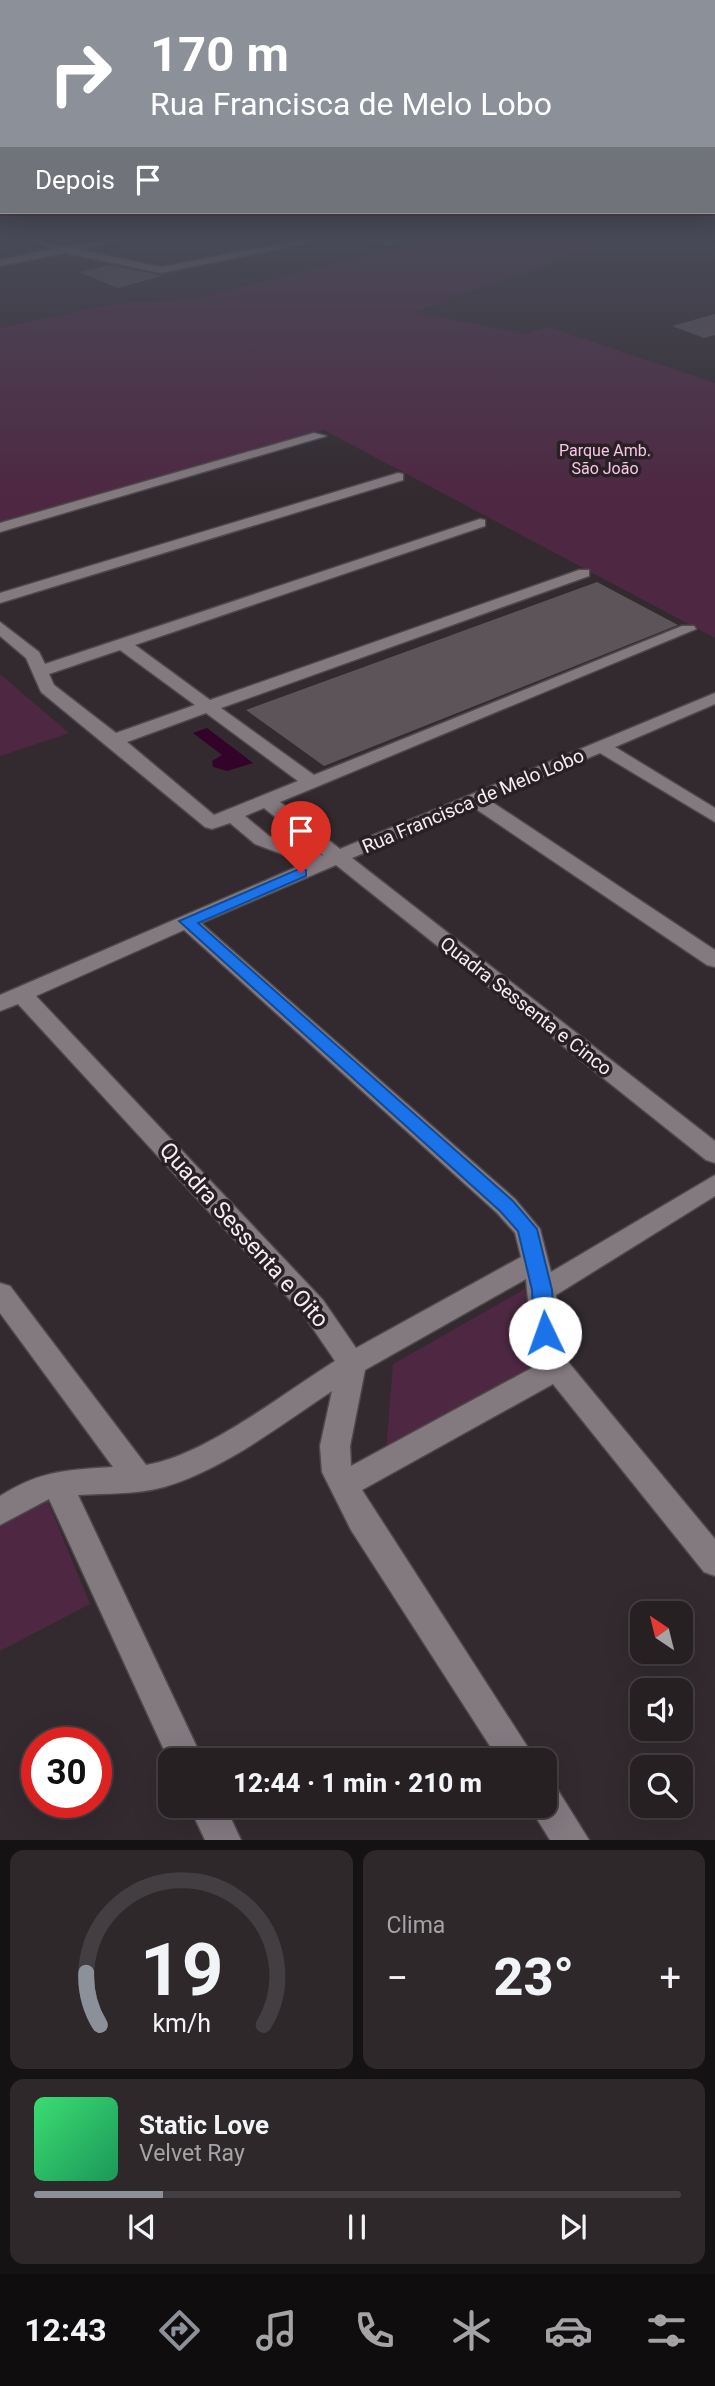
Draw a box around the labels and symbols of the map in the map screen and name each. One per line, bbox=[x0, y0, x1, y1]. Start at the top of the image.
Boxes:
park label: Parque Amb. São João bbox=[559, 441, 651, 478]
street label: Rua Francisca de Melo Lobo bbox=[359, 744, 587, 858]
pin bbox=[271, 801, 331, 873]
street label: Quadra Sessenta e Cinco bbox=[436, 932, 616, 1080]
street label: Quadra Sessenta e Oito bbox=[154, 1137, 334, 1333]
position arrow bbox=[508, 1296, 582, 1370]
north arrow bbox=[630, 1601, 693, 1664]
speed limit sign: 30 bbox=[21, 1727, 112, 1818]

